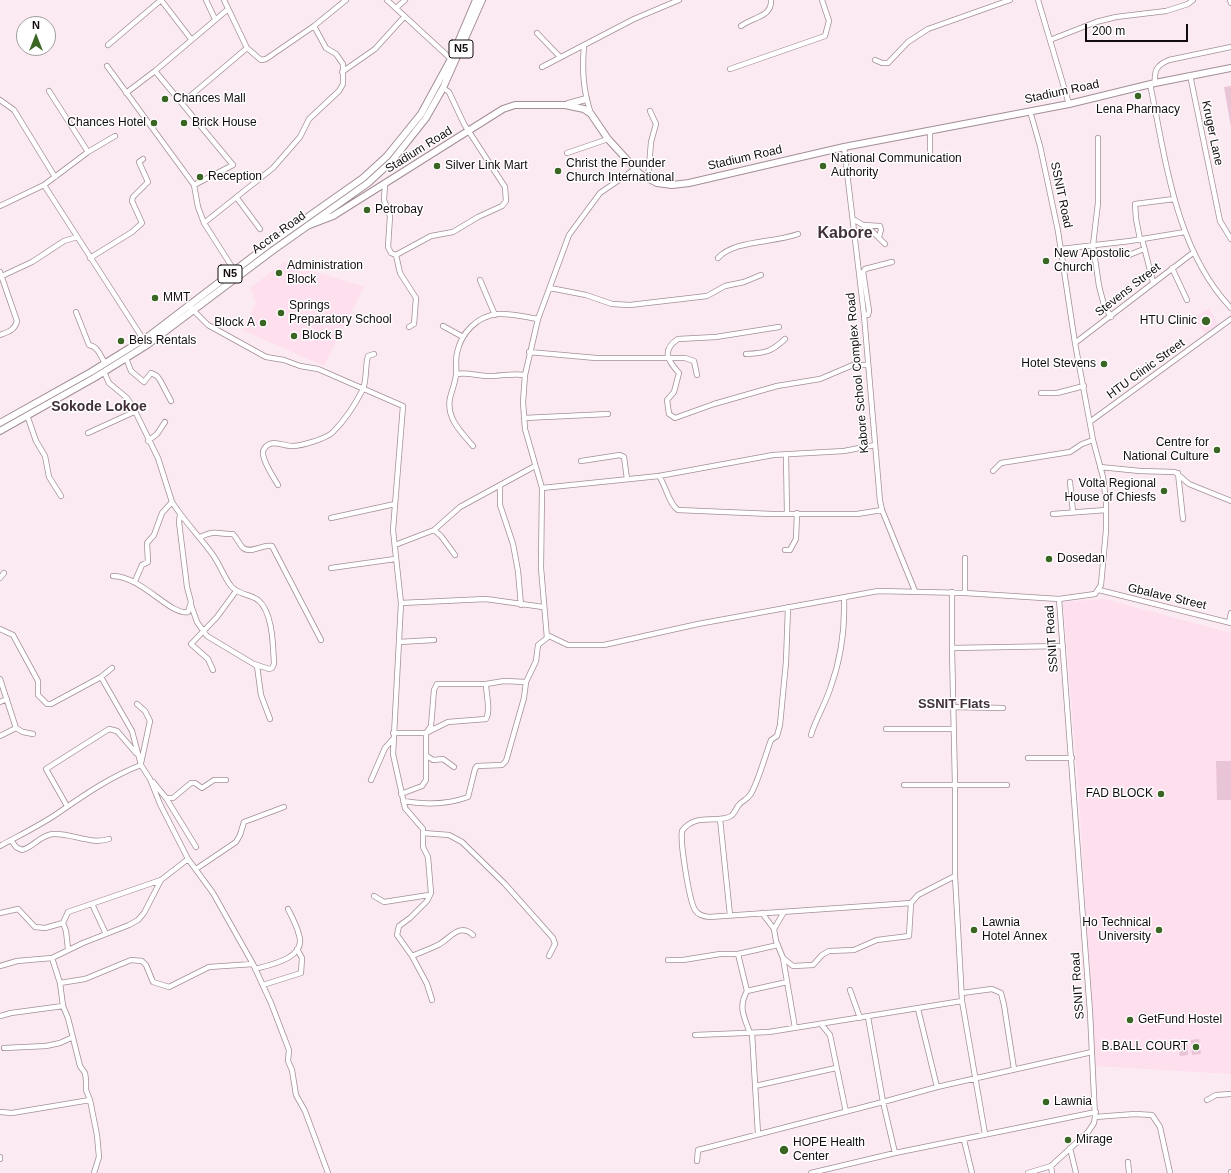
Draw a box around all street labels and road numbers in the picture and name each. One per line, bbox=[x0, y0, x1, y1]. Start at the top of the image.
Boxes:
road number: N5 bbox=[449, 40, 473, 58]
street label: Stadium Road bbox=[1023, 77, 1101, 107]
street label: Kruger Lane bbox=[1198, 99, 1226, 167]
street label: Stadium Road bbox=[383, 124, 455, 176]
street label: Stadium Road bbox=[706, 142, 784, 174]
street label: SSNIT Road bbox=[1047, 161, 1075, 229]
street label: Accra Road bbox=[249, 209, 309, 257]
street label: Stevens Street bbox=[1093, 260, 1163, 320]
road number: N5 bbox=[218, 265, 242, 283]
street label: Kabore School Complex Road bbox=[844, 292, 872, 454]
street label: HTU Clinic Street bbox=[1104, 336, 1188, 402]
street label: Gbalave Street bbox=[1126, 581, 1208, 613]
street label: SSNIT Road bbox=[1042, 605, 1062, 673]
street label: SSNIT Road bbox=[1068, 952, 1088, 1020]

